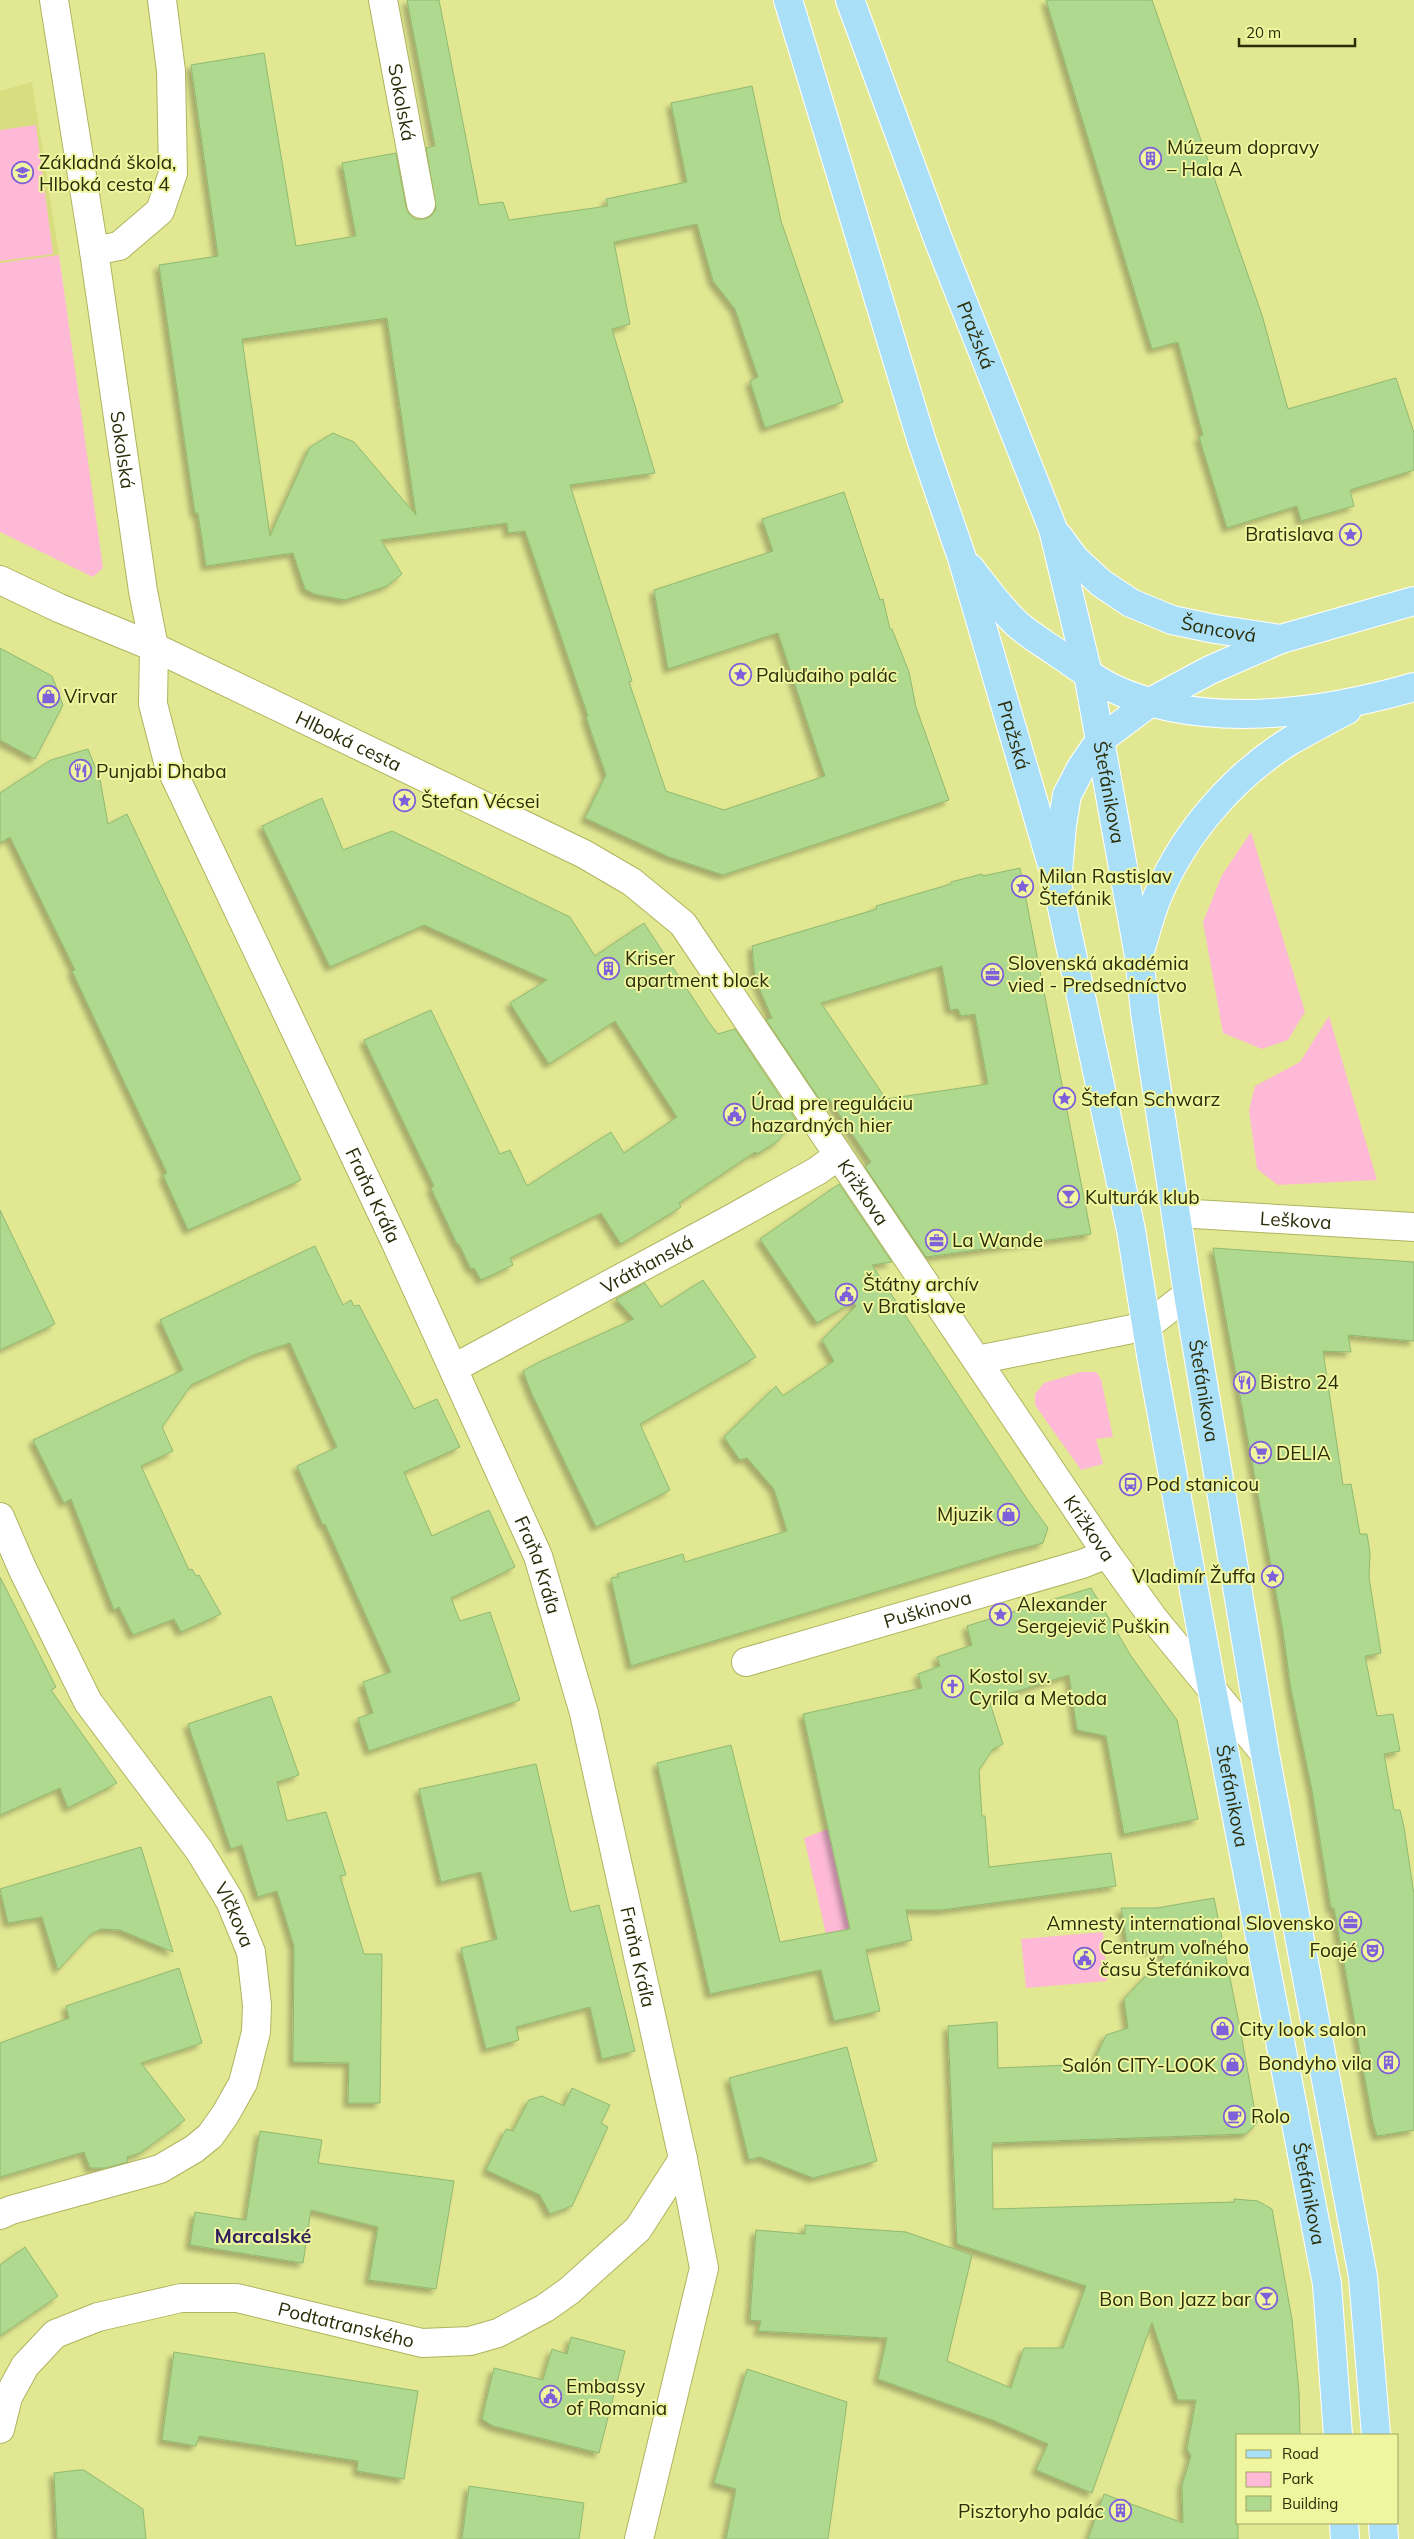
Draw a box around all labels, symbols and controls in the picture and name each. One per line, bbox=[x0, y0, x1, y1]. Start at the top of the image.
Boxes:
scale bar bbox=[1239, 15, 1355, 47]
text: 20 m bbox=[1246, 23, 1281, 42]
street label: Sokolská bbox=[383, 62, 421, 143]
place label: Múzeum dopravy – Hala A bbox=[1167, 135, 1319, 181]
building icon: Múzeum dopravy – Hala A bbox=[1139, 146, 1163, 170]
place label: Základná škola, Hlboká cesta 4 bbox=[39, 150, 176, 196]
school or university icon: Základná škola, Hlboká cesta 4 bbox=[11, 161, 35, 185]
street label: Pražská bbox=[952, 298, 1000, 372]
street label: Sokolská bbox=[105, 409, 140, 490]
place label: Bratislava bbox=[1245, 522, 1334, 546]
place icon: Bratislava bbox=[1338, 522, 1362, 546]
street label: Šancová bbox=[1179, 610, 1258, 647]
place icon: Paluďaiho palác bbox=[728, 663, 752, 687]
place label: Paluďaiho palác bbox=[756, 663, 897, 687]
shop icon: Virvar bbox=[36, 684, 60, 708]
place label: Virvar bbox=[64, 684, 118, 708]
street label: Pražská bbox=[992, 698, 1035, 772]
street label: Hlboká cesta bbox=[292, 705, 405, 776]
street label: Štefánikova bbox=[1088, 739, 1130, 845]
restaurant icon: Punjabi Dhaba bbox=[68, 759, 92, 783]
place label: Punjabi Dhaba bbox=[96, 759, 227, 783]
place icon: Štefan Vécsei bbox=[393, 789, 417, 813]
place label: Štefan Vécsei bbox=[421, 789, 540, 813]
place label: Milan Rastislav Štefánik bbox=[1039, 864, 1172, 910]
place icon: Milan Rastislav Štefánik bbox=[1011, 875, 1035, 899]
place label: Kriser apartment block bbox=[625, 946, 769, 992]
place label: Slovenská akadémia vied - Predsedníctvo bbox=[1008, 951, 1189, 997]
building icon: Kriser apartment block bbox=[597, 957, 621, 981]
office icon: Slovenská akadémia vied - Predsedníctvo bbox=[980, 962, 1004, 986]
place icon: Štefan Schwarz bbox=[1053, 1087, 1077, 1111]
place label: Štefan Schwarz bbox=[1081, 1087, 1220, 1111]
place label: Úrad pre reguláciu hazardných hier bbox=[751, 1091, 913, 1137]
public building icon: Úrad pre reguláciu hazardných hier bbox=[723, 1102, 747, 1126]
street label: Fraňa Kráľa bbox=[340, 1144, 406, 1247]
street label: Križkova bbox=[833, 1154, 894, 1230]
bar icon: Kulturák klub bbox=[1057, 1185, 1081, 1209]
place label: Kulturák klub bbox=[1085, 1185, 1200, 1209]
street label: Leškova bbox=[1259, 1206, 1332, 1234]
office icon: La Wande bbox=[924, 1228, 948, 1252]
place label: La Wande bbox=[952, 1228, 1043, 1252]
street label: Vrátňanská bbox=[596, 1230, 697, 1299]
place label: Štátny archív v Bratislave bbox=[863, 1272, 979, 1318]
public building icon: Štátny archív v Bratislave bbox=[835, 1283, 859, 1307]
street label: Štefánikova bbox=[1184, 1338, 1225, 1444]
restaurant icon: Bistro 24 bbox=[1232, 1370, 1256, 1394]
place label: Bistro 24 bbox=[1260, 1370, 1339, 1394]
supermarket icon: DELIA bbox=[1248, 1441, 1272, 1465]
place label: DELIA bbox=[1276, 1441, 1331, 1465]
bus stop icon: Pod stanicou bbox=[1118, 1472, 1142, 1496]
place label: Pod stanicou bbox=[1146, 1472, 1259, 1496]
street label: Križkova bbox=[1059, 1490, 1120, 1566]
place label: Mjuzik bbox=[937, 1502, 993, 1526]
shop icon: Mjuzik bbox=[997, 1502, 1021, 1526]
street label: Fraňa Kráľa bbox=[509, 1512, 566, 1617]
place label: Vladimír Žuffa bbox=[1132, 1564, 1256, 1588]
place icon: Vladimír Žuffa bbox=[1260, 1564, 1284, 1588]
street label: Puškinova bbox=[881, 1585, 974, 1633]
place label: Alexander Sergejevič Puškin bbox=[1017, 1592, 1170, 1638]
place icon: Alexander Sergejevič Puškin bbox=[989, 1603, 1013, 1627]
place label: Kostol sv. Cyrila a Metoda bbox=[969, 1664, 1107, 1710]
church icon: Kostol sv. Cyrila a Metoda bbox=[941, 1675, 965, 1699]
street label: Štefánikova bbox=[1211, 1743, 1254, 1849]
street label: Vlčkova bbox=[209, 1878, 260, 1951]
street label: Fraňa Kráľa bbox=[615, 1904, 661, 2009]
place label: Amnesty international Slovensko bbox=[1046, 1911, 1334, 1935]
office icon: Amnesty international Slovensko bbox=[1338, 1911, 1362, 1935]
place label: Centrum voľného času Štefánikova bbox=[1100, 1935, 1250, 1981]
place label: Foajé bbox=[1310, 1938, 1357, 1962]
theatre icon: Foajé bbox=[1361, 1938, 1385, 1962]
public building icon: Centrum voľného času Štefánikova bbox=[1072, 1946, 1096, 1970]
shop icon: City look salon bbox=[1211, 2017, 1235, 2041]
place label: City look salon bbox=[1239, 2017, 1367, 2041]
place label: Bondyho vila bbox=[1258, 2051, 1372, 2075]
building icon: Bondyho vila bbox=[1376, 2051, 1400, 2075]
place label: Salón CITY-LOOK bbox=[1062, 2053, 1217, 2077]
shop icon: Salón CITY-LOOK bbox=[1220, 2053, 1244, 2077]
cafe icon: Rolo bbox=[1223, 2104, 1247, 2128]
place label: Rolo bbox=[1251, 2104, 1290, 2128]
street label: Štefánikova bbox=[1288, 2140, 1331, 2247]
district label: Marcalské bbox=[215, 2223, 312, 2248]
place label: Bon Bon Jazz bar bbox=[1099, 2287, 1251, 2311]
bar icon: Bon Bon Jazz bar bbox=[1255, 2287, 1279, 2311]
street label: Podtatranského bbox=[276, 2296, 417, 2353]
place label: Embassy of Romania bbox=[566, 2374, 667, 2420]
public building icon: Embassy of Romania bbox=[538, 2385, 562, 2409]
legend bbox=[1236, 2434, 1399, 2524]
text: Road bbox=[1282, 2444, 1319, 2463]
text: Park bbox=[1282, 2469, 1314, 2488]
text: Building bbox=[1282, 2494, 1338, 2513]
place label: Pisztoryho palác bbox=[958, 2499, 1104, 2523]
building icon: Pisztoryho palác bbox=[1108, 2499, 1132, 2523]

